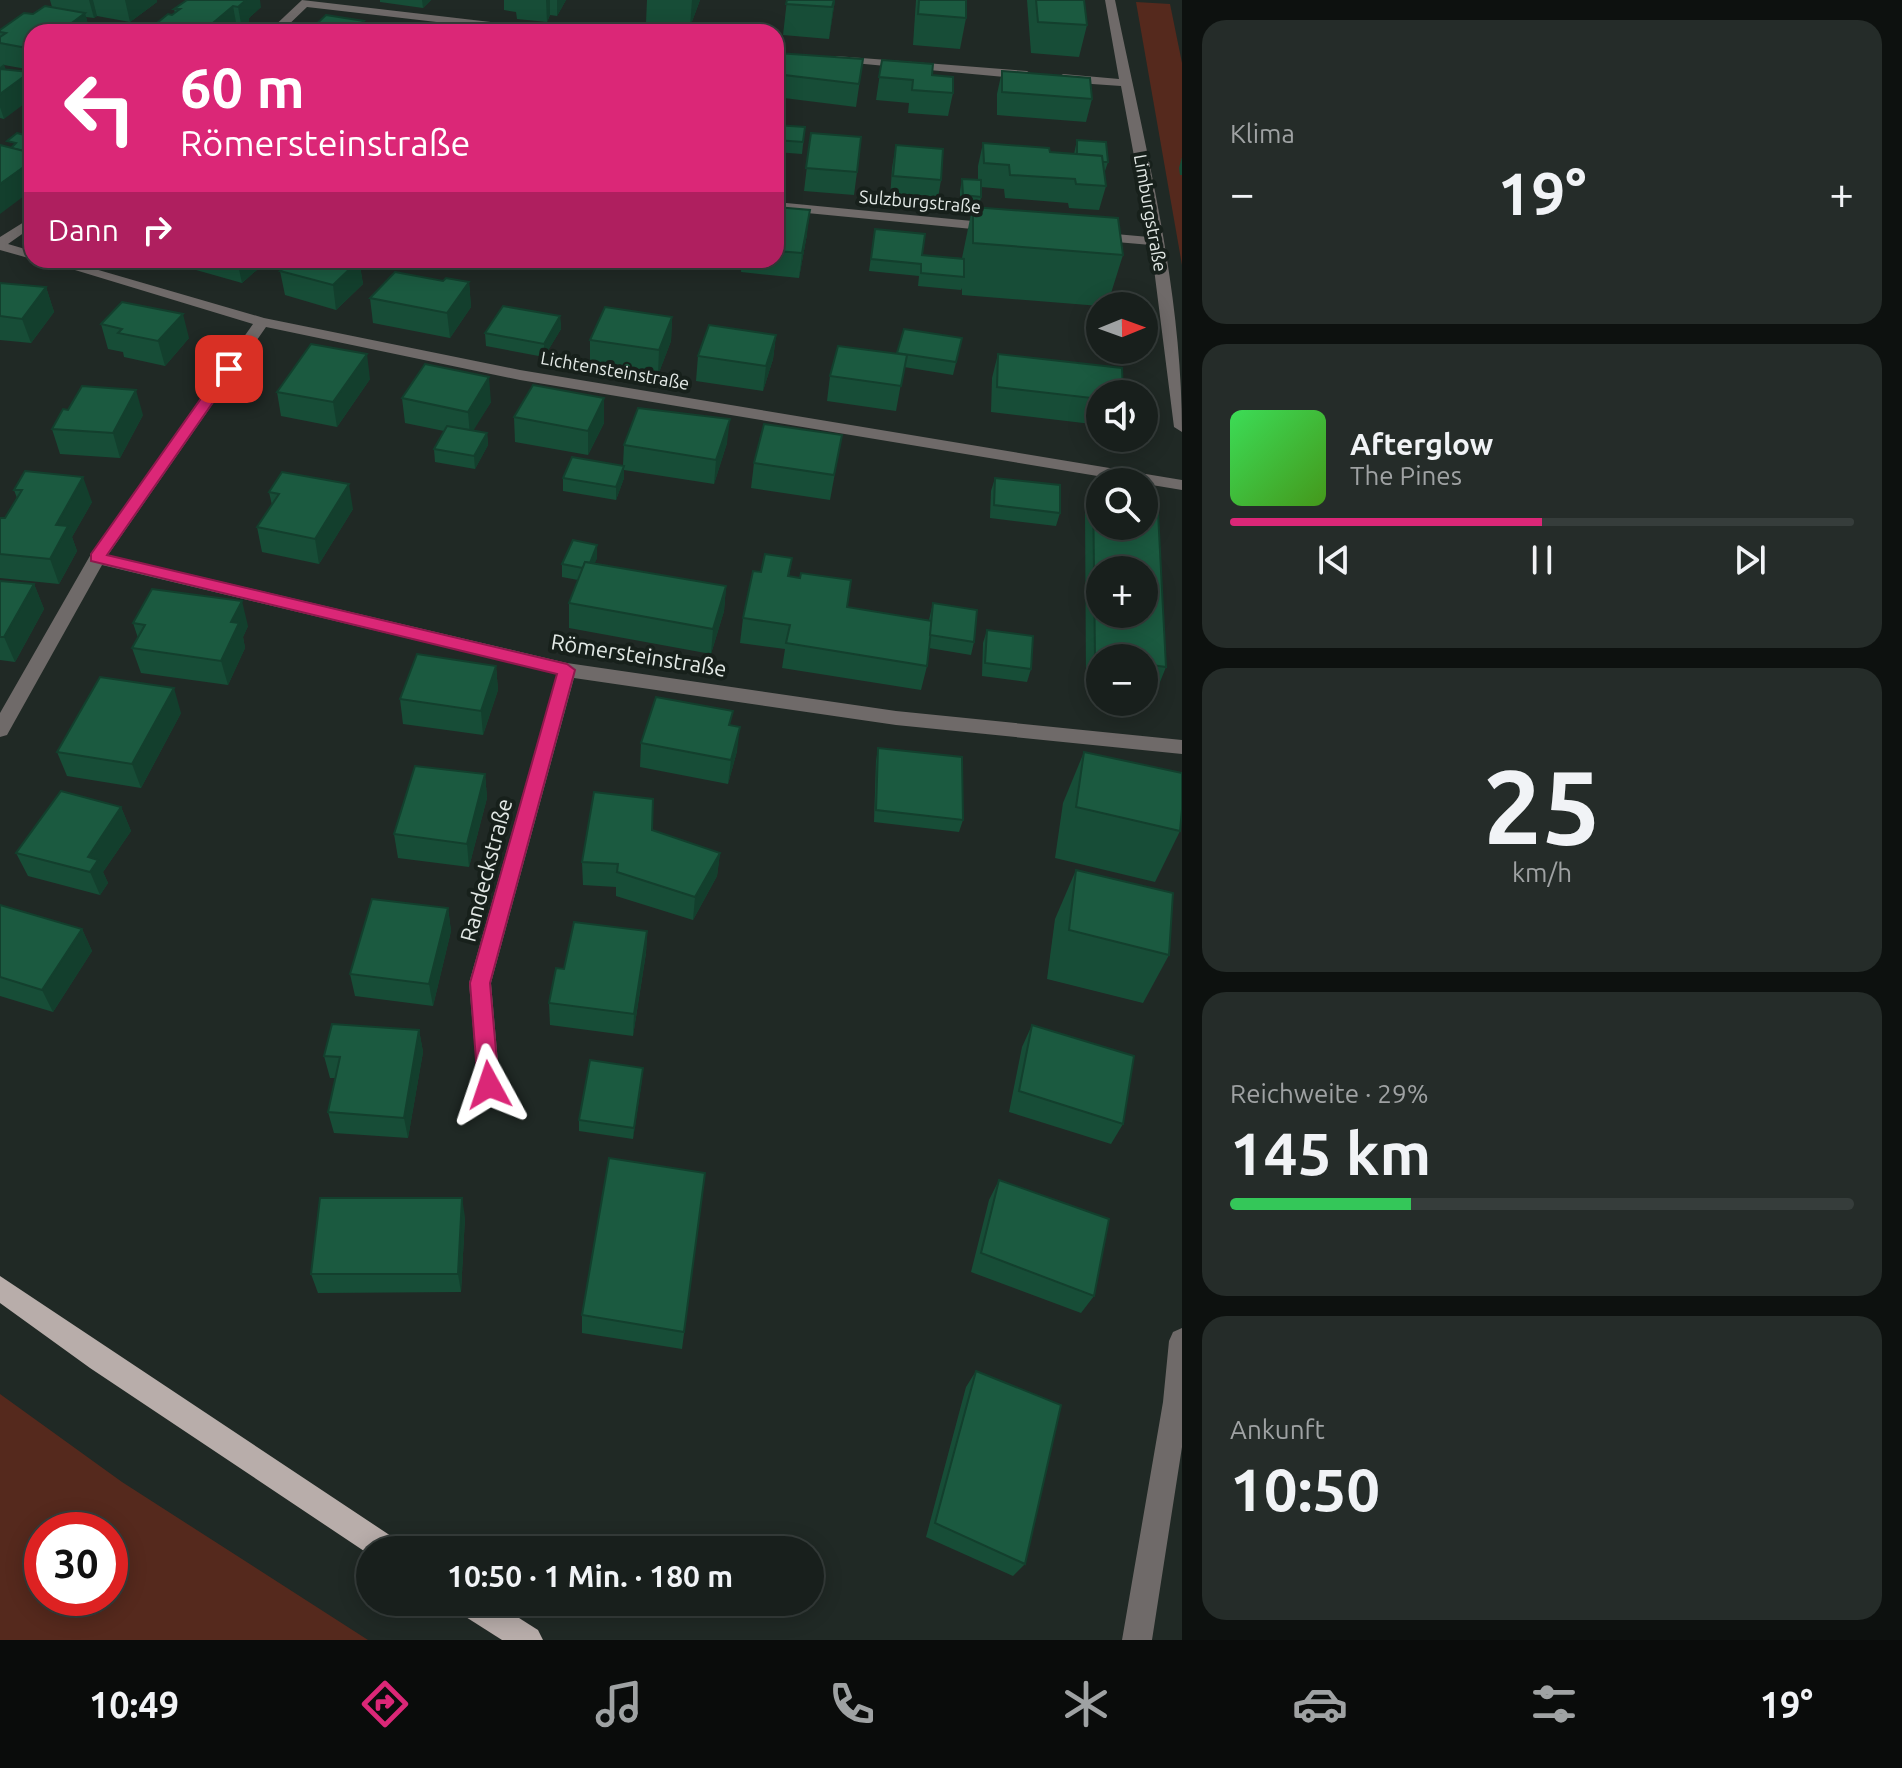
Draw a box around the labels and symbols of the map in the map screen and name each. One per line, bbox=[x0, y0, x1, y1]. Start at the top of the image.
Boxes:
street label: Limburgstraße bbox=[1131, 153, 1171, 273]
street label: Sulzburgstraße bbox=[858, 186, 982, 216]
north arrow bbox=[1086, 292, 1158, 364]
pin bbox=[195, 335, 263, 403]
street label: Lichtensteinstraße bbox=[539, 347, 691, 393]
street label: Römersteinstraße bbox=[549, 628, 729, 681]
street label: Randeckstraße bbox=[454, 796, 517, 944]
position arrow bbox=[447, 1043, 531, 1127]
speed limit sign: 30 bbox=[24, 1512, 128, 1616]

